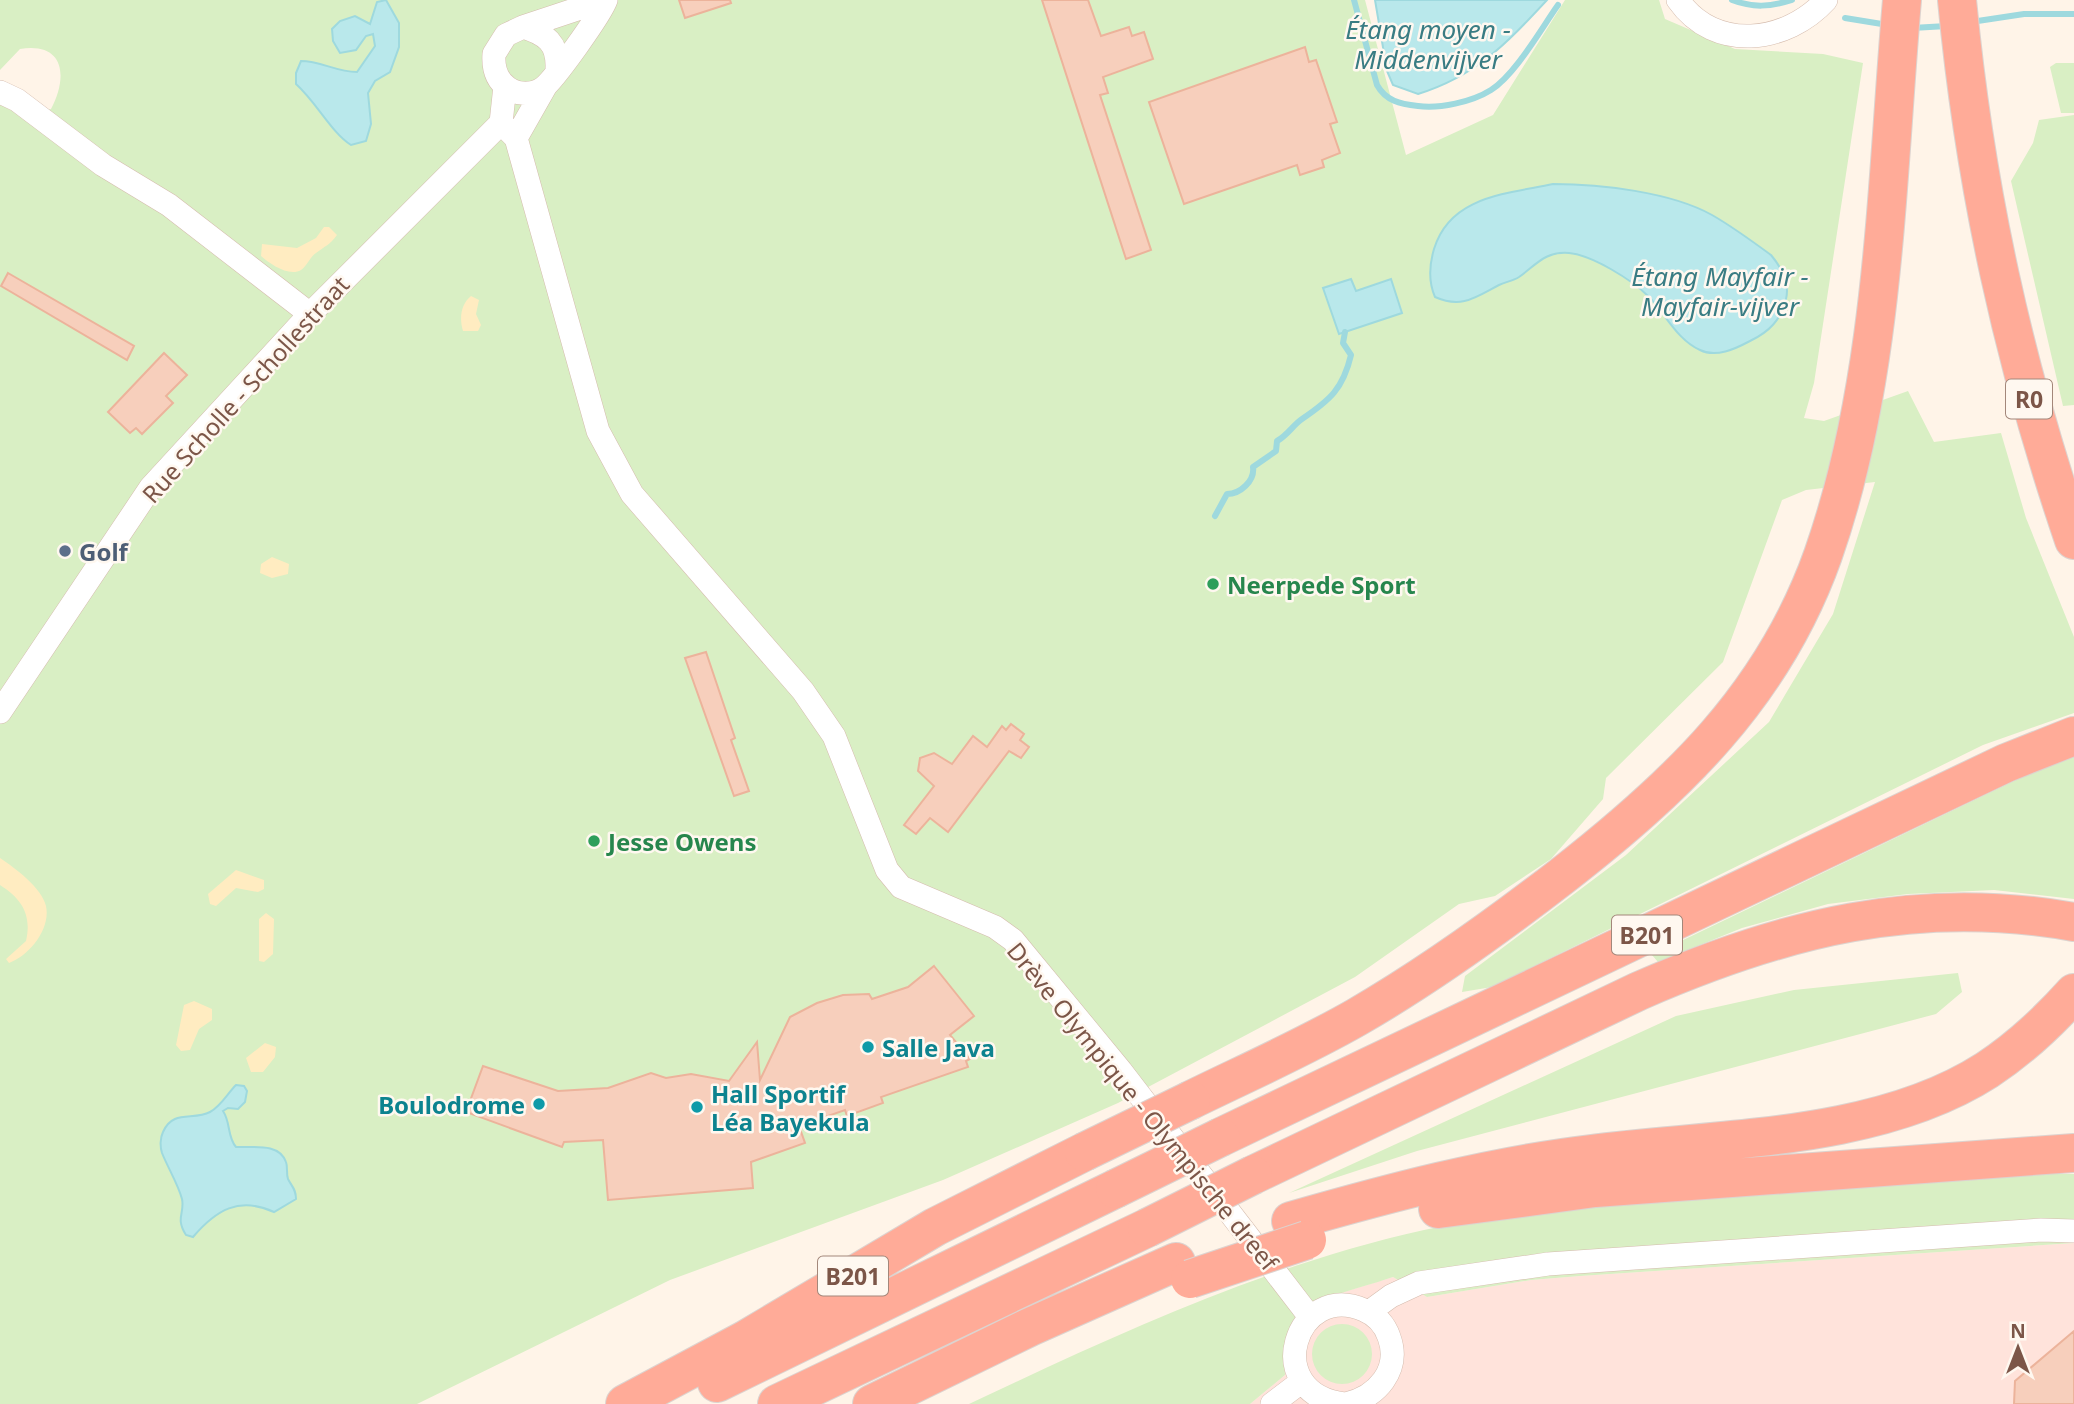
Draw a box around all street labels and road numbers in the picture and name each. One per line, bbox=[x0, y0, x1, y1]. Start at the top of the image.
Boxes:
street label: Rue Scholle - Schollestraat bbox=[134, 268, 356, 510]
road number: R0 bbox=[2006, 380, 2052, 418]
road number: B201 bbox=[1612, 916, 1682, 954]
street label: Drève Olympique - Olympische dreef bbox=[1000, 935, 1287, 1278]
road number: B201 bbox=[818, 1256, 888, 1296]

